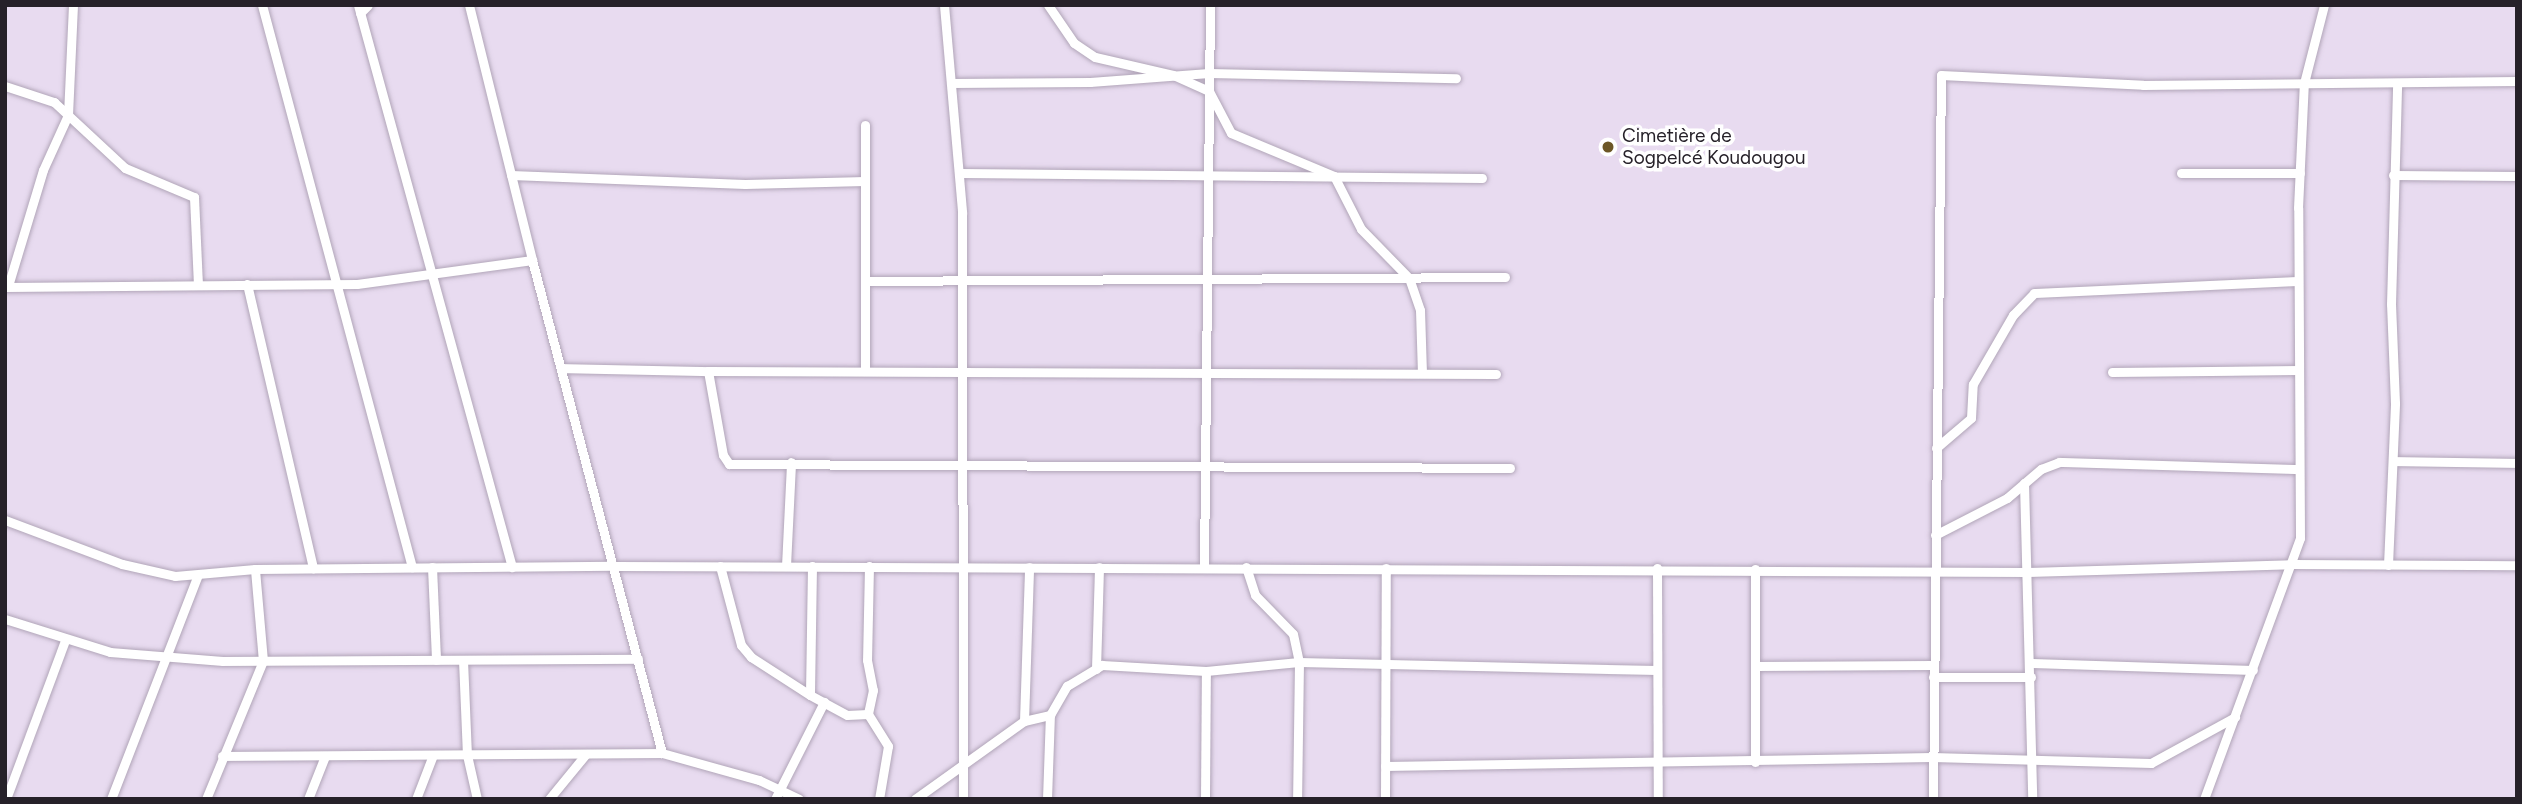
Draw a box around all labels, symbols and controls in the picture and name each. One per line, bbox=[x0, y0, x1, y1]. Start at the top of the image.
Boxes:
place label: Cimetière de Sogpelcé Koudougou bbox=[1622, 125, 1806, 169]
marker: Cimetière de Sogpelcé Koudougou bbox=[1600, 139, 1616, 155]

